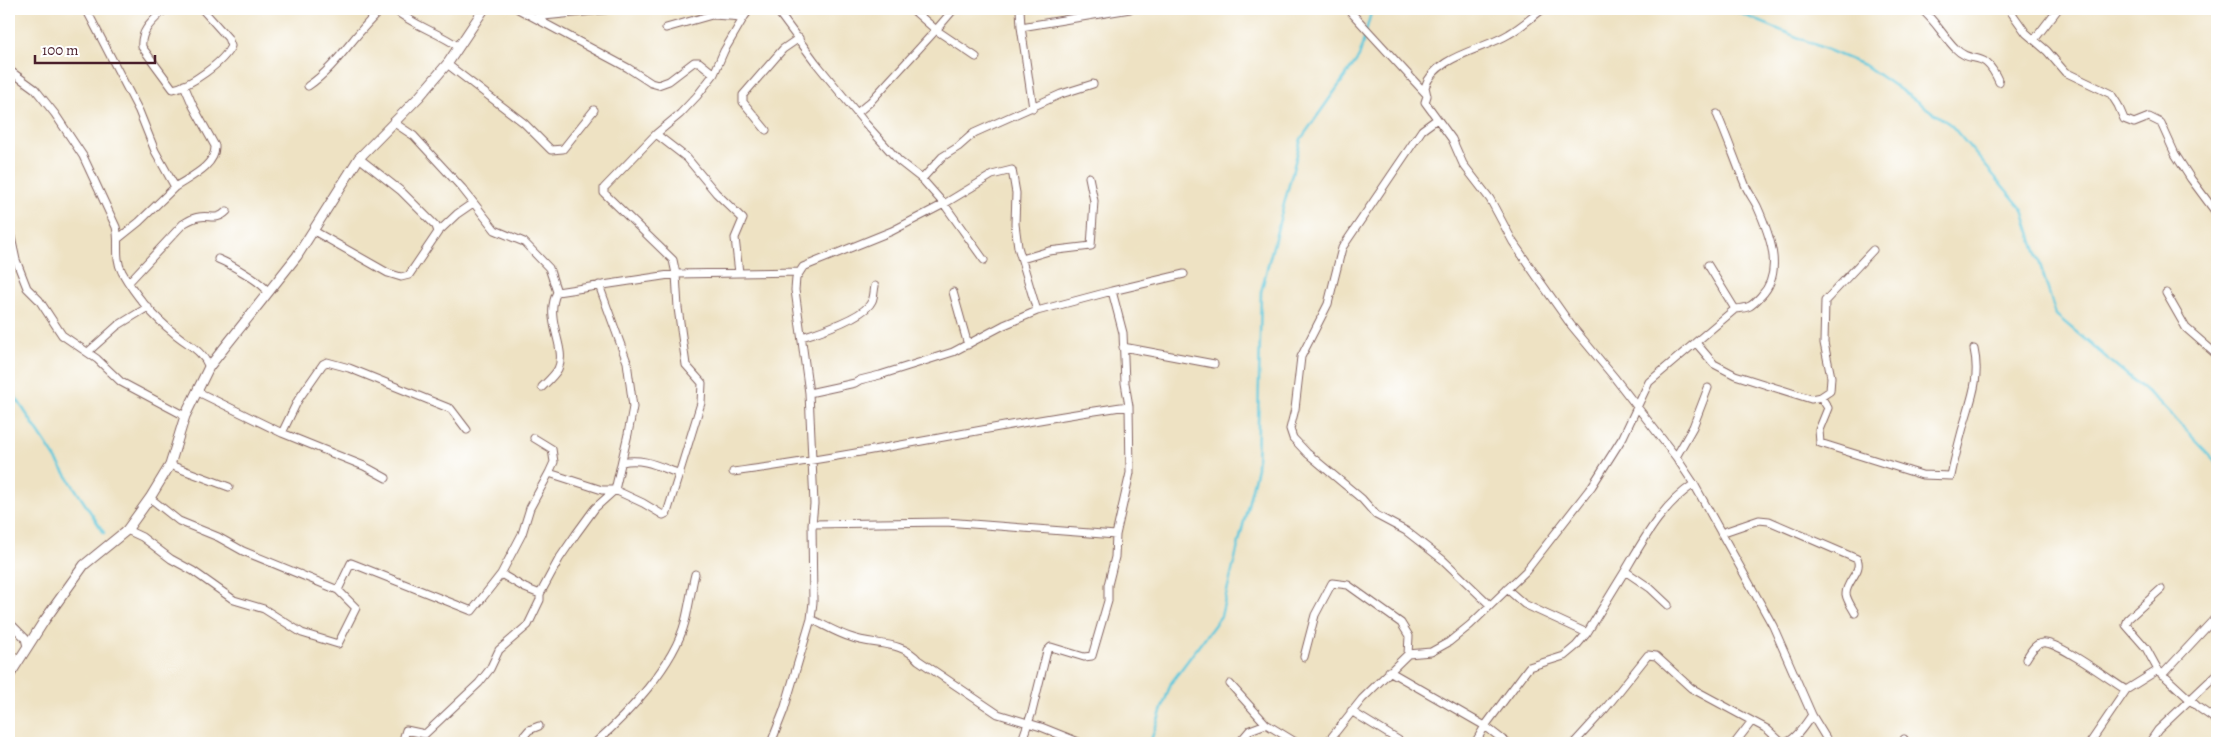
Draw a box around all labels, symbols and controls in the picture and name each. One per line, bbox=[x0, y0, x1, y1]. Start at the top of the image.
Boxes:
scale bar bbox=[35, 32, 155, 64]
text: 100 m bbox=[42, 40, 79, 60]

